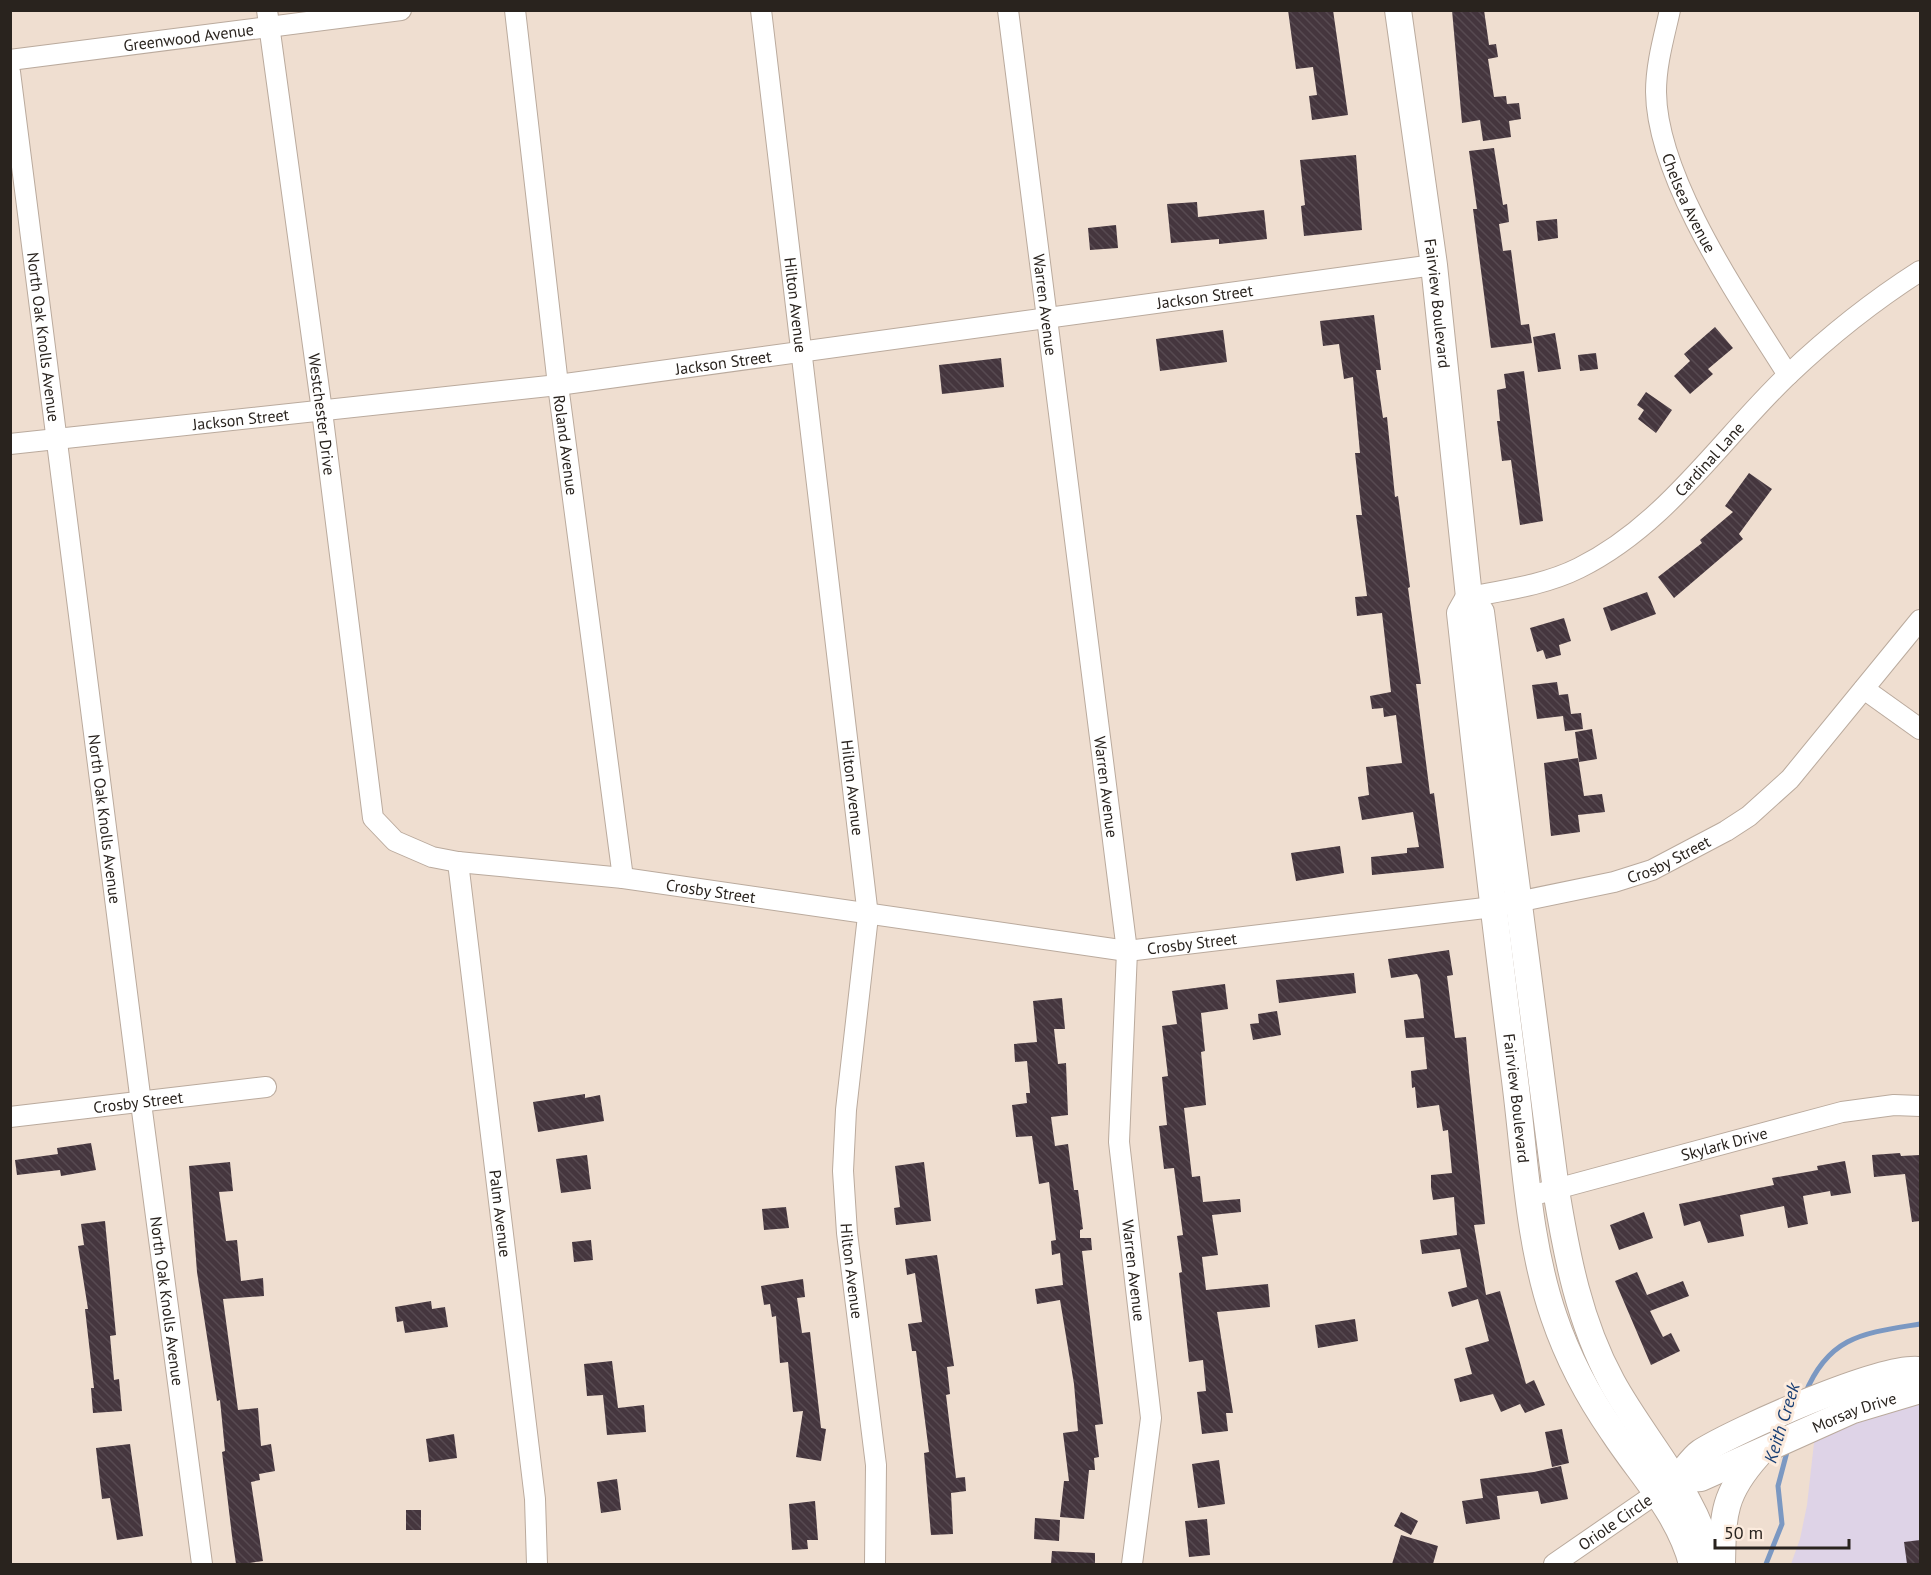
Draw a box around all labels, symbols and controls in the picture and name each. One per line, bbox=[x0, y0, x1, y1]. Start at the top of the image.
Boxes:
street label: Greenwood Avenue bbox=[122, 19, 255, 55]
street label: Chelsea Avenue bbox=[1658, 150, 1721, 256]
street label: Fairview Boulevard bbox=[1420, 237, 1455, 369]
street label: North Oak Knolls Avenue bbox=[23, 251, 64, 423]
street label: Warren Avenue bbox=[1029, 253, 1062, 357]
street label: Hilton Avenue bbox=[780, 256, 811, 354]
street label: Jackson Street bbox=[1155, 280, 1255, 313]
street label: Jackson Street bbox=[673, 346, 773, 379]
street label: Westchester Drive bbox=[304, 352, 340, 476]
street label: Roland Avenue bbox=[549, 394, 582, 496]
street label: Jackson Street bbox=[190, 404, 290, 434]
street label: Cardinal Lane bbox=[1670, 418, 1748, 500]
street label: North Oak Knolls Avenue bbox=[84, 733, 126, 905]
street label: Warren Avenue bbox=[1090, 735, 1123, 839]
street label: Hilton Avenue bbox=[837, 739, 868, 837]
street label: Crosby Street bbox=[1624, 831, 1714, 887]
street label: Crosby Street bbox=[665, 874, 757, 907]
street label: Crosby Street bbox=[1146, 928, 1238, 959]
street label: Fairview Boulevard bbox=[1499, 1032, 1534, 1164]
street label: Crosby Street bbox=[92, 1087, 185, 1117]
street label: Skylark Drive bbox=[1679, 1123, 1770, 1165]
street label: Palm Avenue bbox=[485, 1169, 516, 1258]
street label: North Oak Knolls Avenue bbox=[146, 1215, 188, 1387]
street label: Warren Avenue bbox=[1118, 1219, 1150, 1322]
street label: Hilton Avenue bbox=[836, 1223, 868, 1320]
water label: Keith Creek bbox=[1758, 1379, 1805, 1466]
street label: Morsay Drive bbox=[1809, 1388, 1899, 1437]
street label: Oriole Circle bbox=[1574, 1489, 1656, 1554]
scale bar bbox=[1715, 1512, 1848, 1550]
text: 50 m bbox=[1724, 1521, 1763, 1544]

